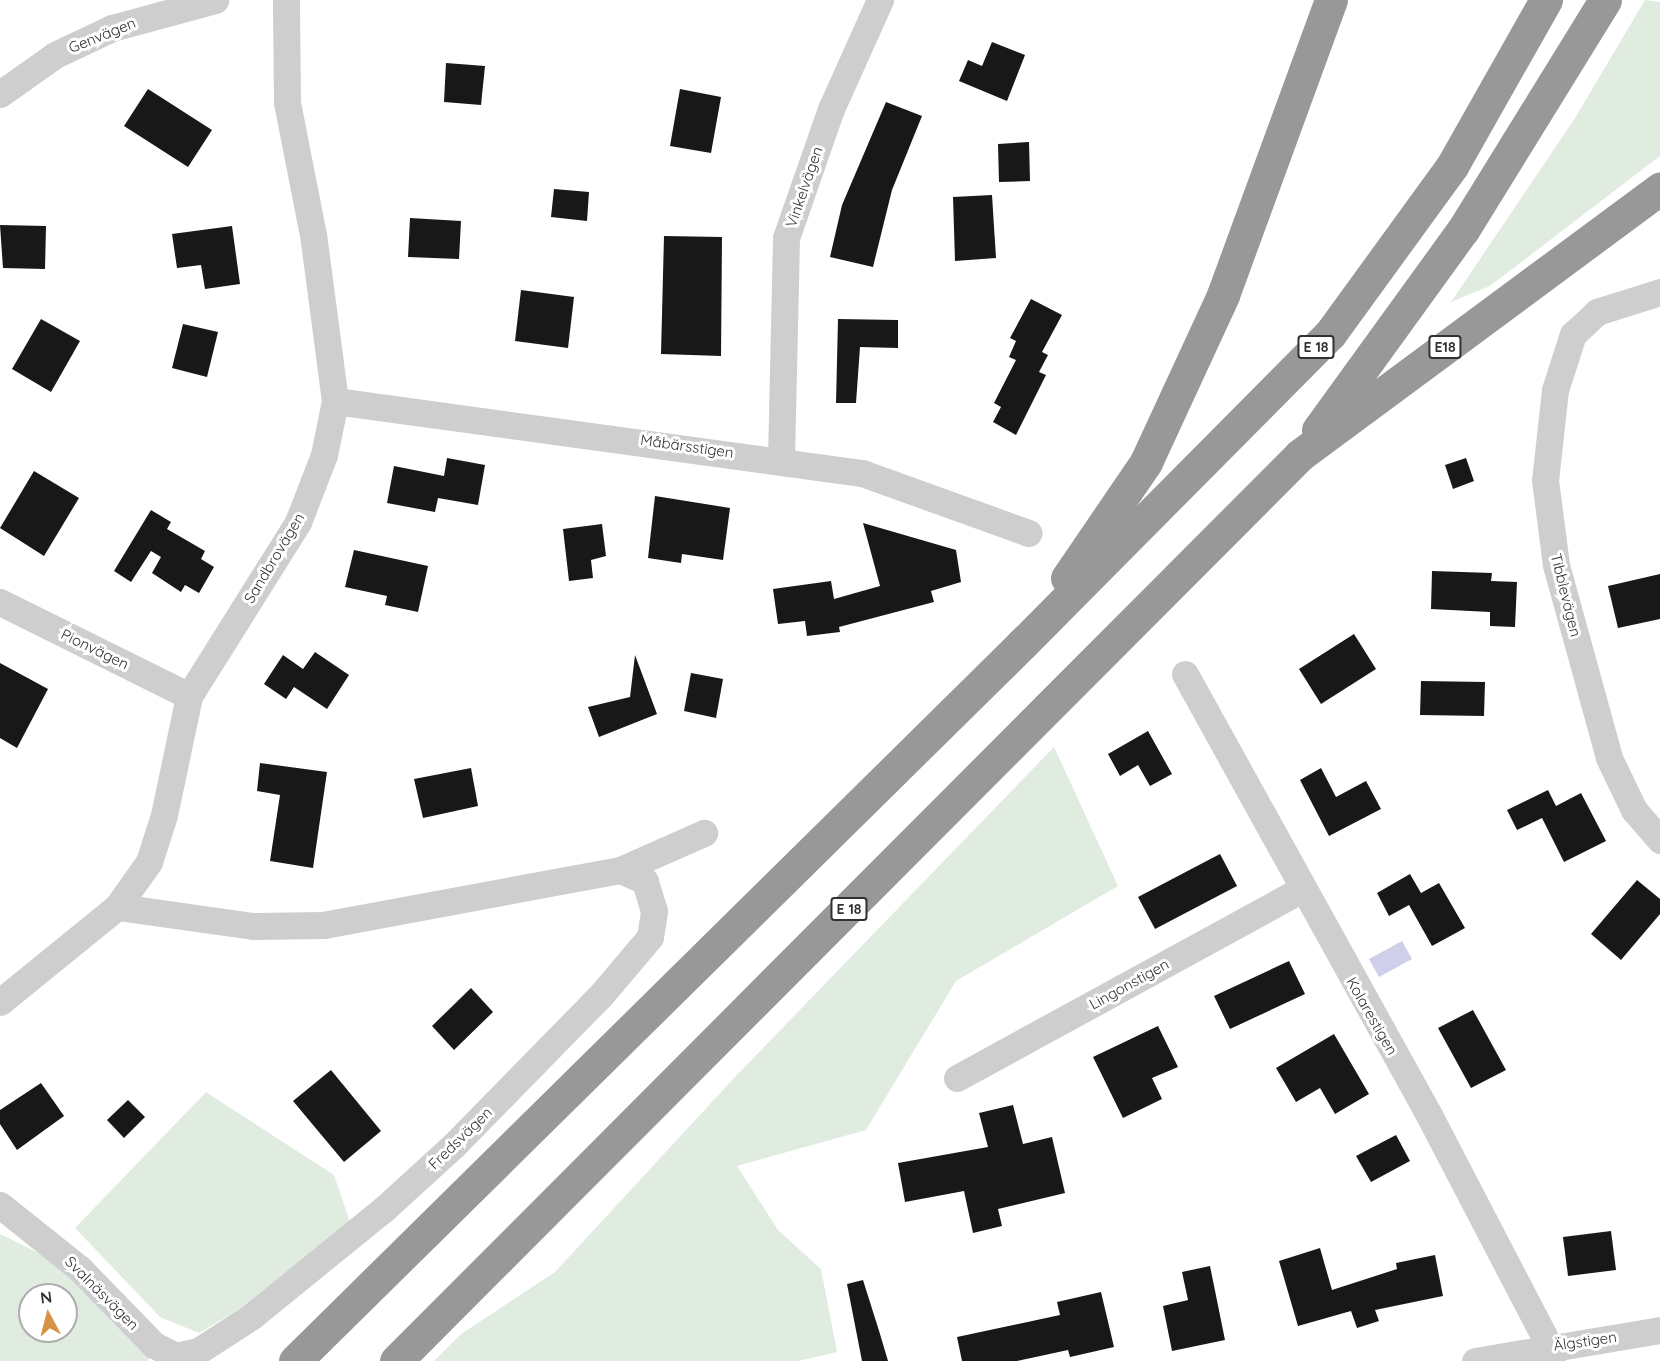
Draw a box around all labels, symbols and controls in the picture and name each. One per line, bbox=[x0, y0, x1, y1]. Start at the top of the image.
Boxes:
street label: Genvägen bbox=[66, 13, 138, 57]
street label: Vinkelvägen bbox=[782, 144, 826, 230]
road number: E 18 bbox=[1296, 336, 1336, 358]
road number: E18 bbox=[1427, 336, 1463, 358]
street label: Måbärsstigen bbox=[639, 431, 735, 461]
street label: Sandbrovägen bbox=[240, 510, 308, 606]
street label: Tibblevägen bbox=[1547, 551, 1585, 639]
street label: Pionvägen bbox=[58, 625, 132, 673]
road number: E 18 bbox=[830, 898, 868, 920]
street label: Lingonstigen bbox=[1086, 955, 1172, 1013]
street label: Kolarestigen bbox=[1342, 974, 1402, 1058]
street label: Fredsvägen bbox=[424, 1103, 496, 1173]
street label: Svalnäsvägen bbox=[61, 1252, 143, 1334]
north arrow bbox=[18, 1283, 78, 1343]
text: N bbox=[39, 1286, 53, 1308]
street label: Älgstigen bbox=[1552, 1328, 1618, 1354]

